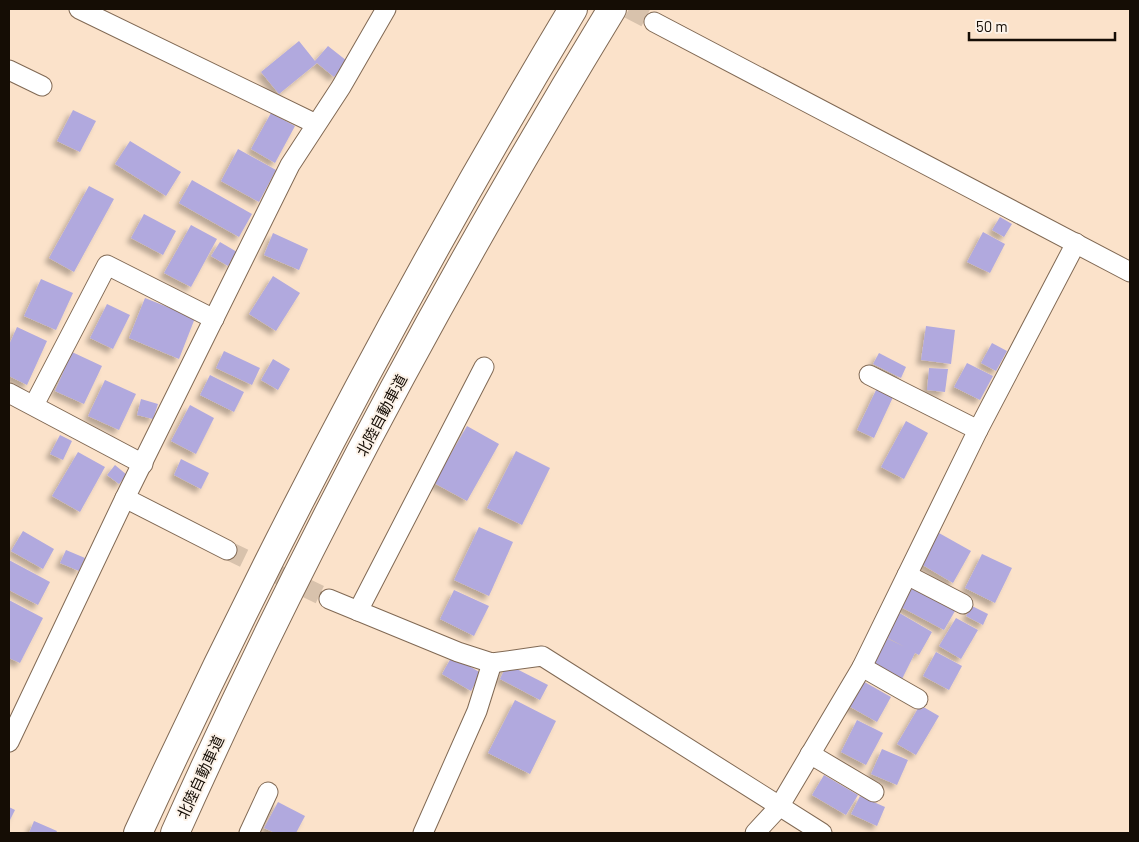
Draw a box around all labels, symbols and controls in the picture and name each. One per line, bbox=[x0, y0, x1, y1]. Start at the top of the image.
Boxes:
scale bar bbox=[969, 10, 1115, 42]
text: 50 m bbox=[976, 17, 1008, 35]
street label: 北陸自動車道 bbox=[352, 371, 410, 459]
street label: 北陸自動車道 bbox=[173, 732, 227, 822]

